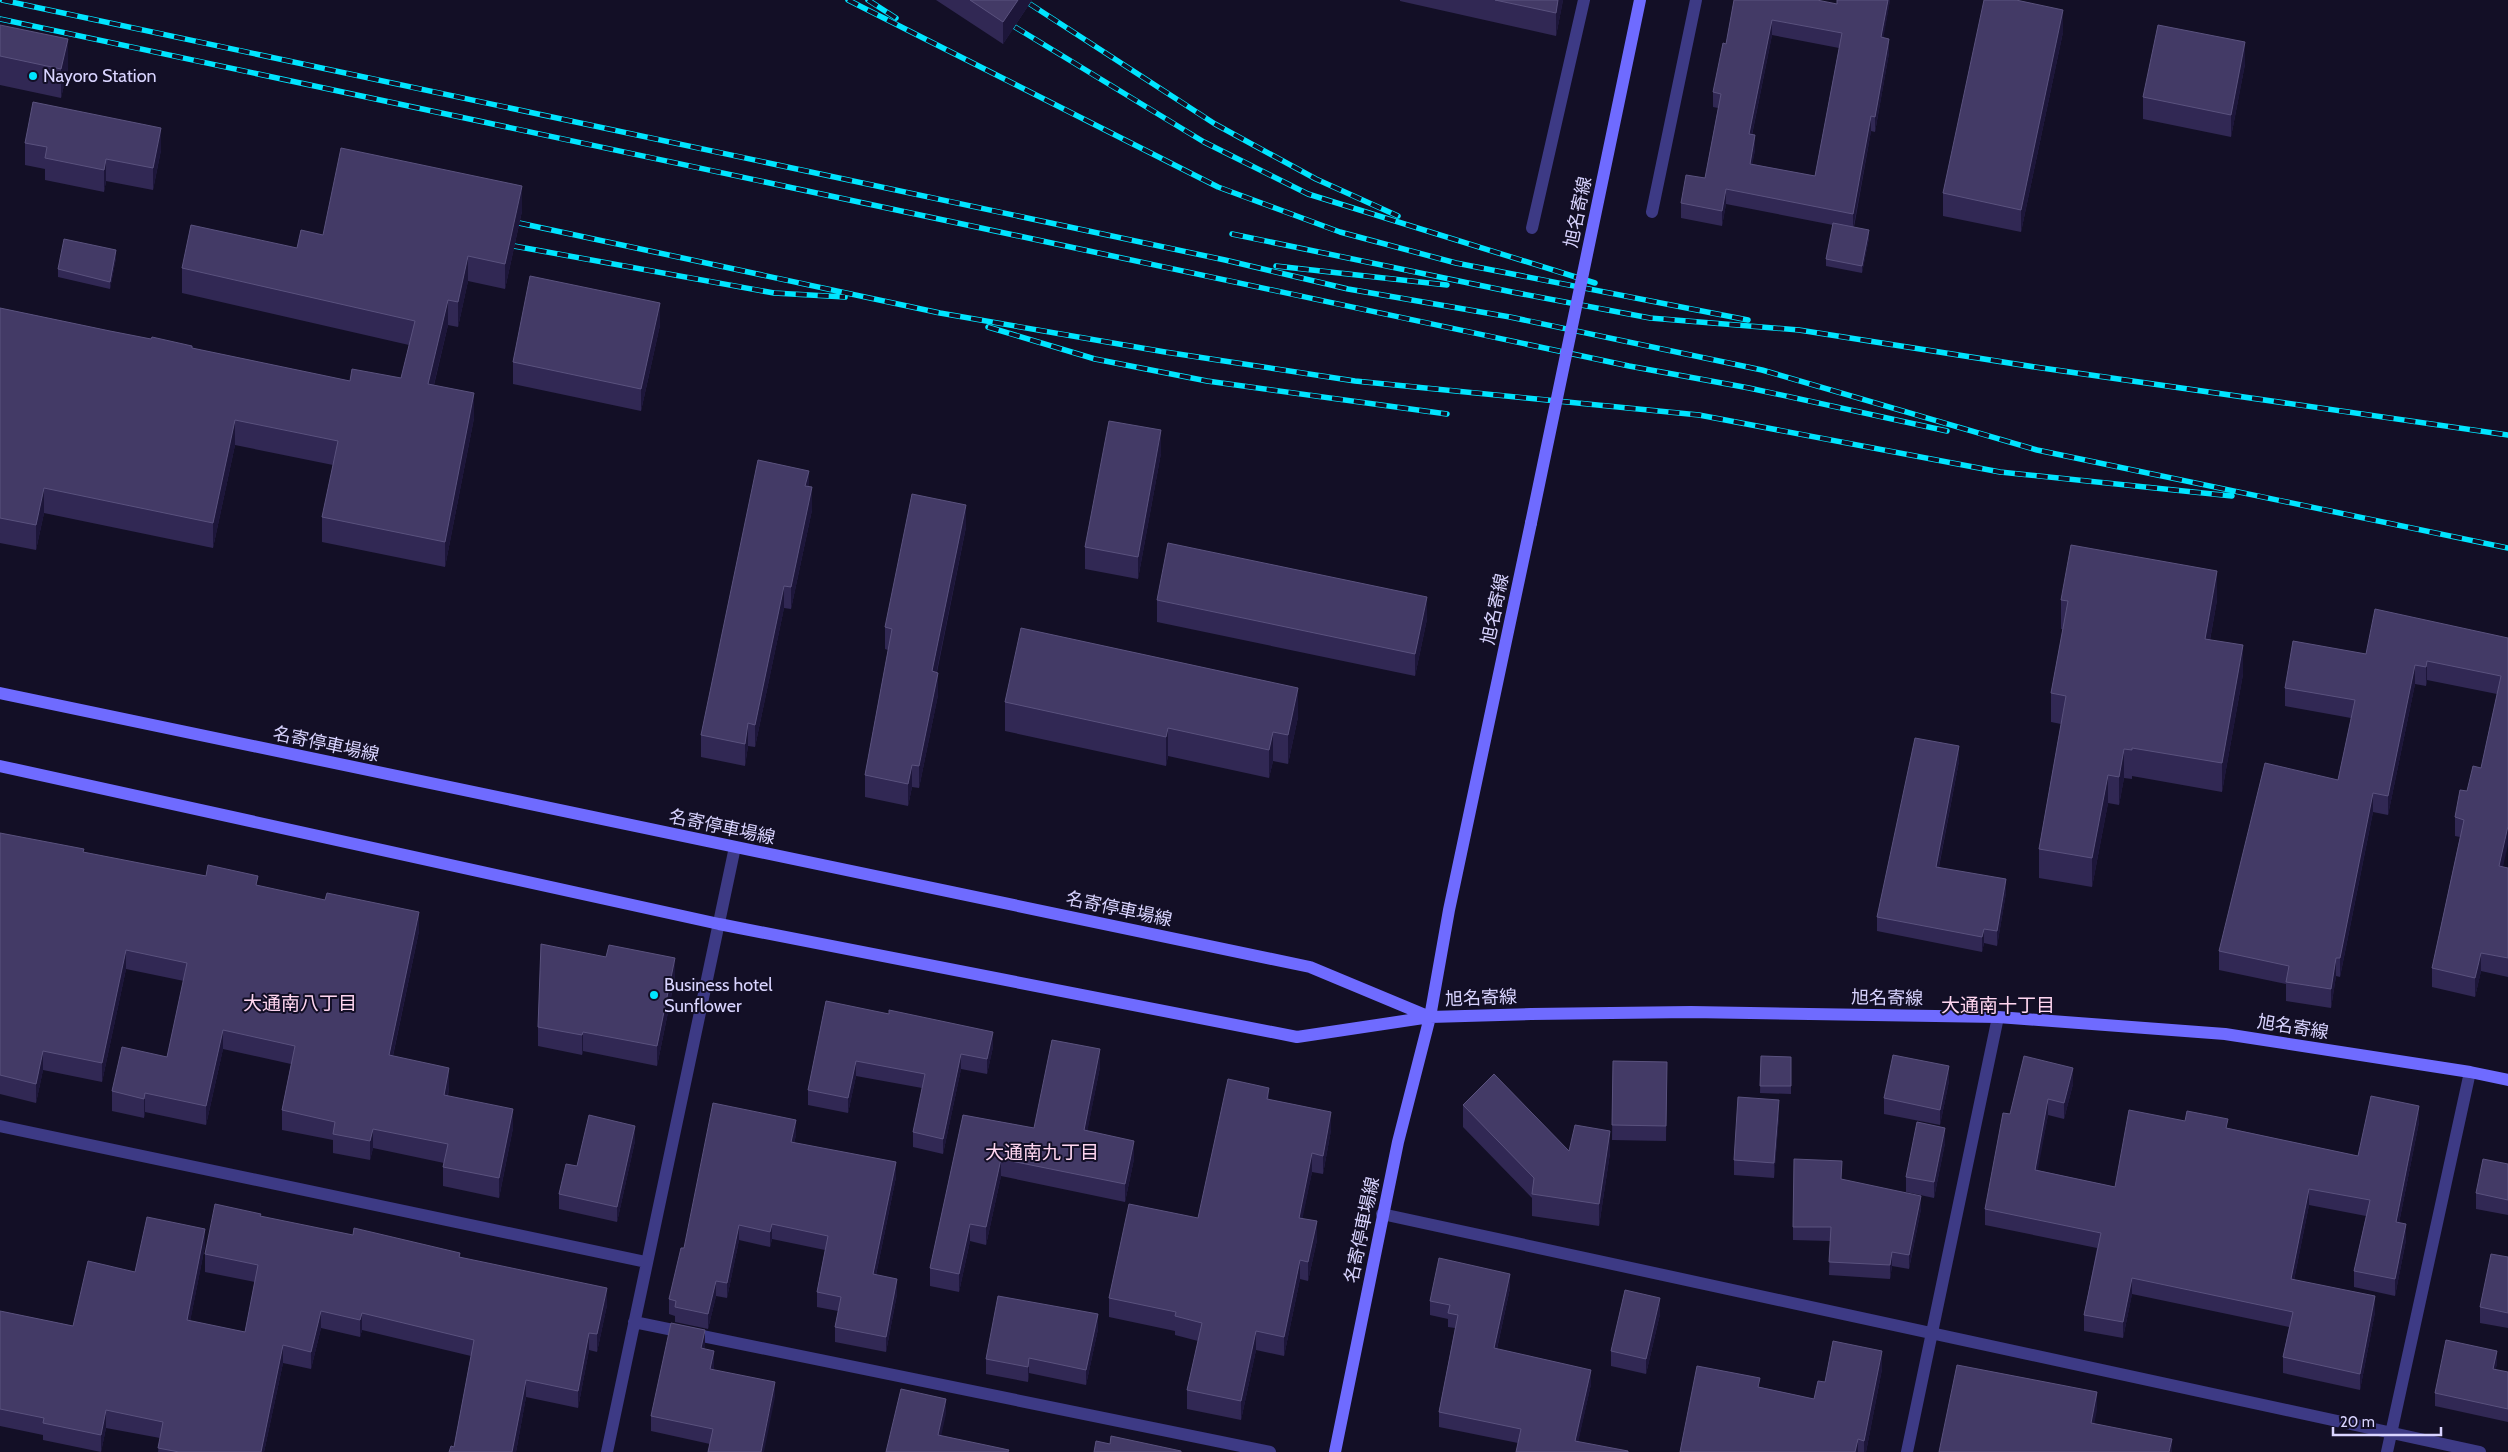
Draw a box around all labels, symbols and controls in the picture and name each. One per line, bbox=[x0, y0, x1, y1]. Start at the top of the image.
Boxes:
place label: Nayoro Station bbox=[43, 65, 157, 87]
marker: Nayoro Station bbox=[27, 70, 39, 82]
street label: 旭名寄線 bbox=[1560, 174, 1596, 250]
street label: 旭名寄線 bbox=[1477, 571, 1513, 647]
street label: 名寄停車場線 bbox=[271, 722, 381, 766]
street label: 名寄停車場線 bbox=[667, 805, 777, 849]
street label: 名寄停車場線 bbox=[1064, 887, 1174, 931]
place label: Business hotel Sunflower bbox=[664, 974, 773, 1017]
street label: 旭名寄線 bbox=[1445, 986, 1517, 1010]
street label: 旭名寄線 bbox=[1851, 986, 1923, 1010]
marker: Business hotel Sunflower bbox=[648, 989, 660, 1001]
district label: 大通南八丁目 bbox=[243, 992, 357, 1015]
district label: 大通南十丁目 bbox=[1941, 994, 2055, 1017]
street label: 旭名寄線 bbox=[2256, 1011, 2330, 1043]
district label: 大通南九丁目 bbox=[985, 1141, 1099, 1164]
street label: 名寄停車場線 bbox=[1340, 1175, 1384, 1285]
scale bar bbox=[2333, 1404, 2440, 1436]
text: 20 m bbox=[2340, 1413, 2375, 1431]

